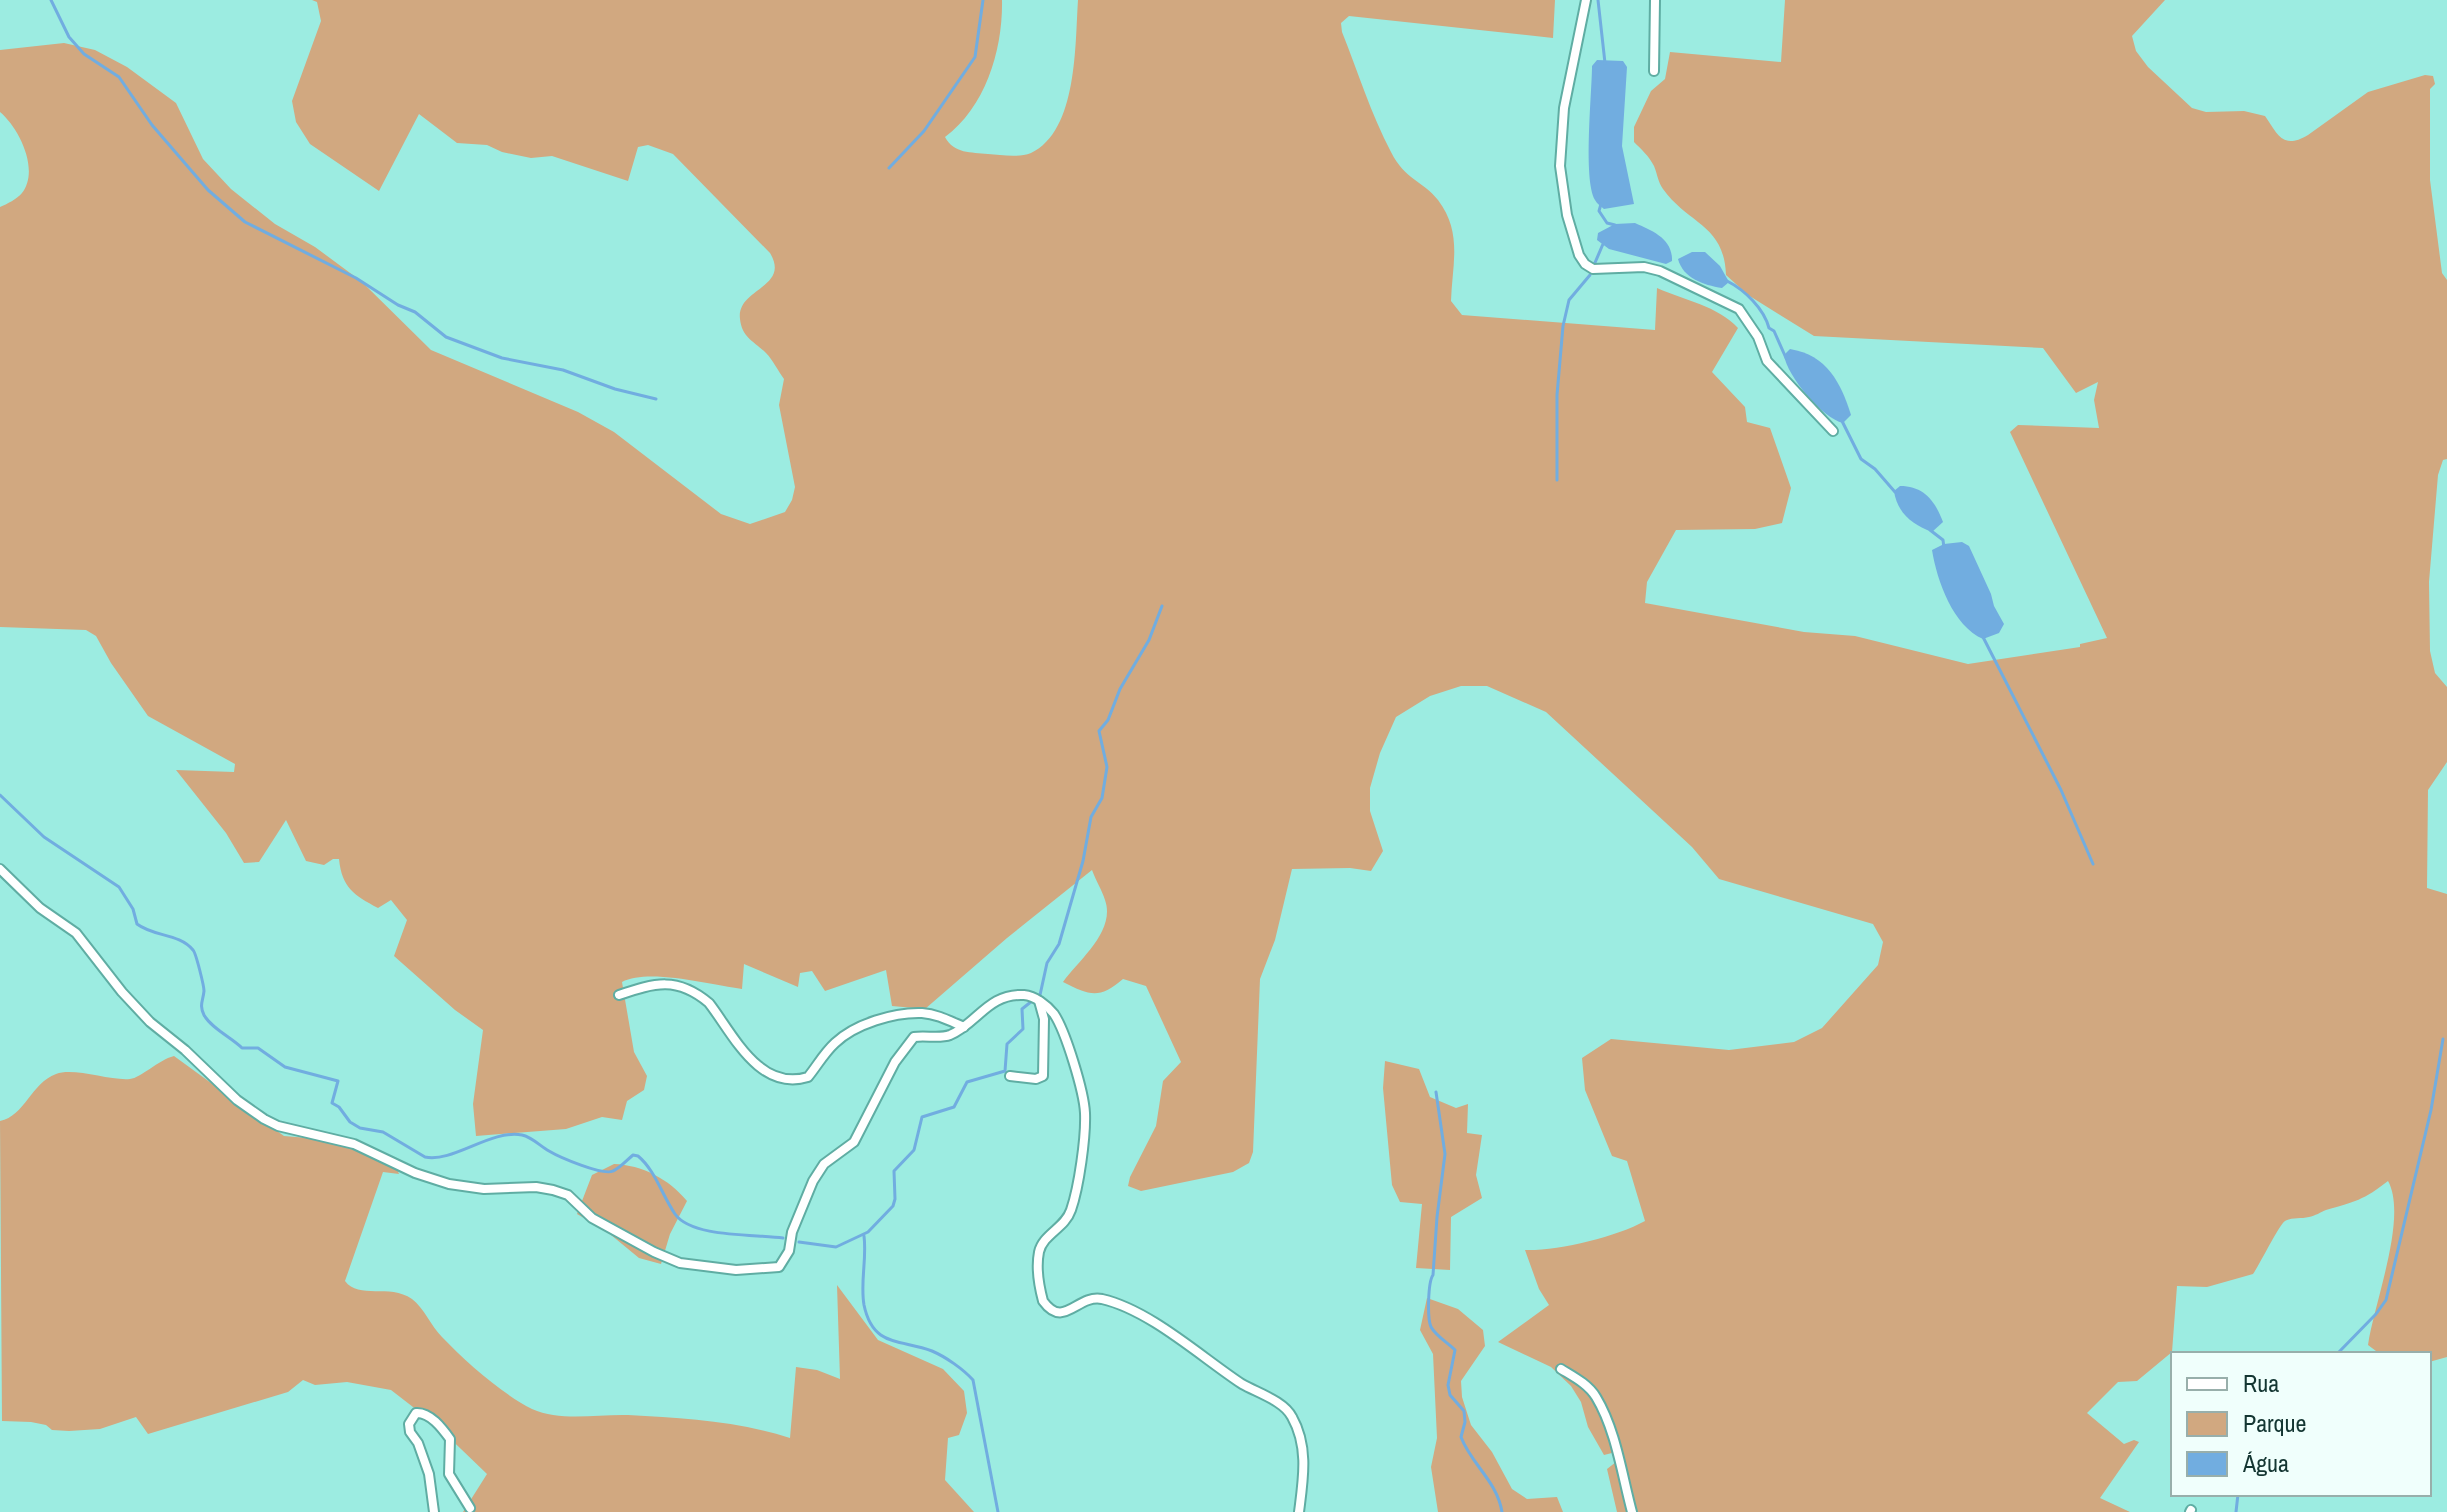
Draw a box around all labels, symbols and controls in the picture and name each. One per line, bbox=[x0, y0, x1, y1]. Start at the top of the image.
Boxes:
legend bbox=[2171, 1352, 2431, 1496]
text: Rua bbox=[2243, 1367, 2279, 1399]
text: Parque bbox=[2243, 1407, 2306, 1439]
text: Água bbox=[2242, 1447, 2289, 1479]

